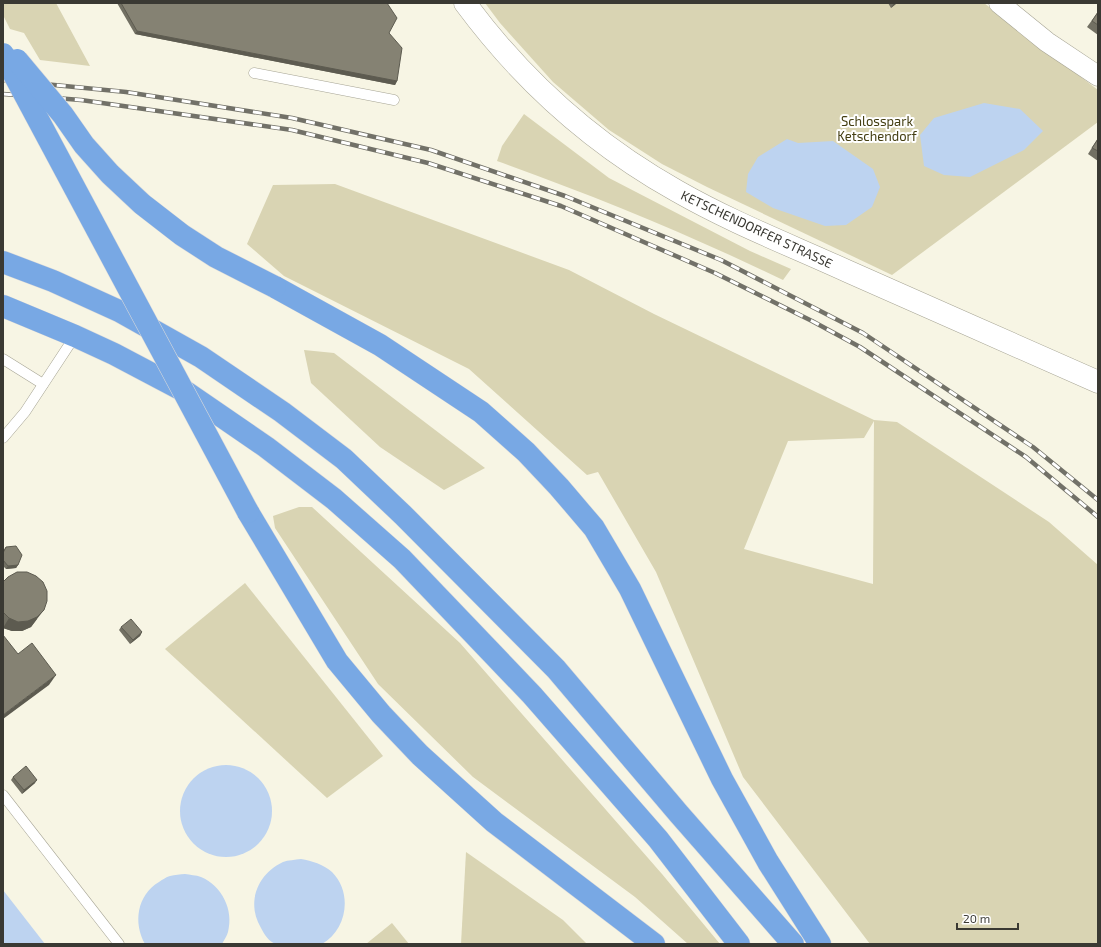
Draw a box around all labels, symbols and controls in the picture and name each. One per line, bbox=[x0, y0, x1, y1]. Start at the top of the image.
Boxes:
park label: Schlosspark Ketschendorf bbox=[837, 113, 918, 144]
street label: KETSCHENDORFER STRASSE bbox=[679, 187, 835, 271]
scale bar bbox=[957, 905, 1018, 931]
text: 20 m bbox=[963, 911, 990, 925]

